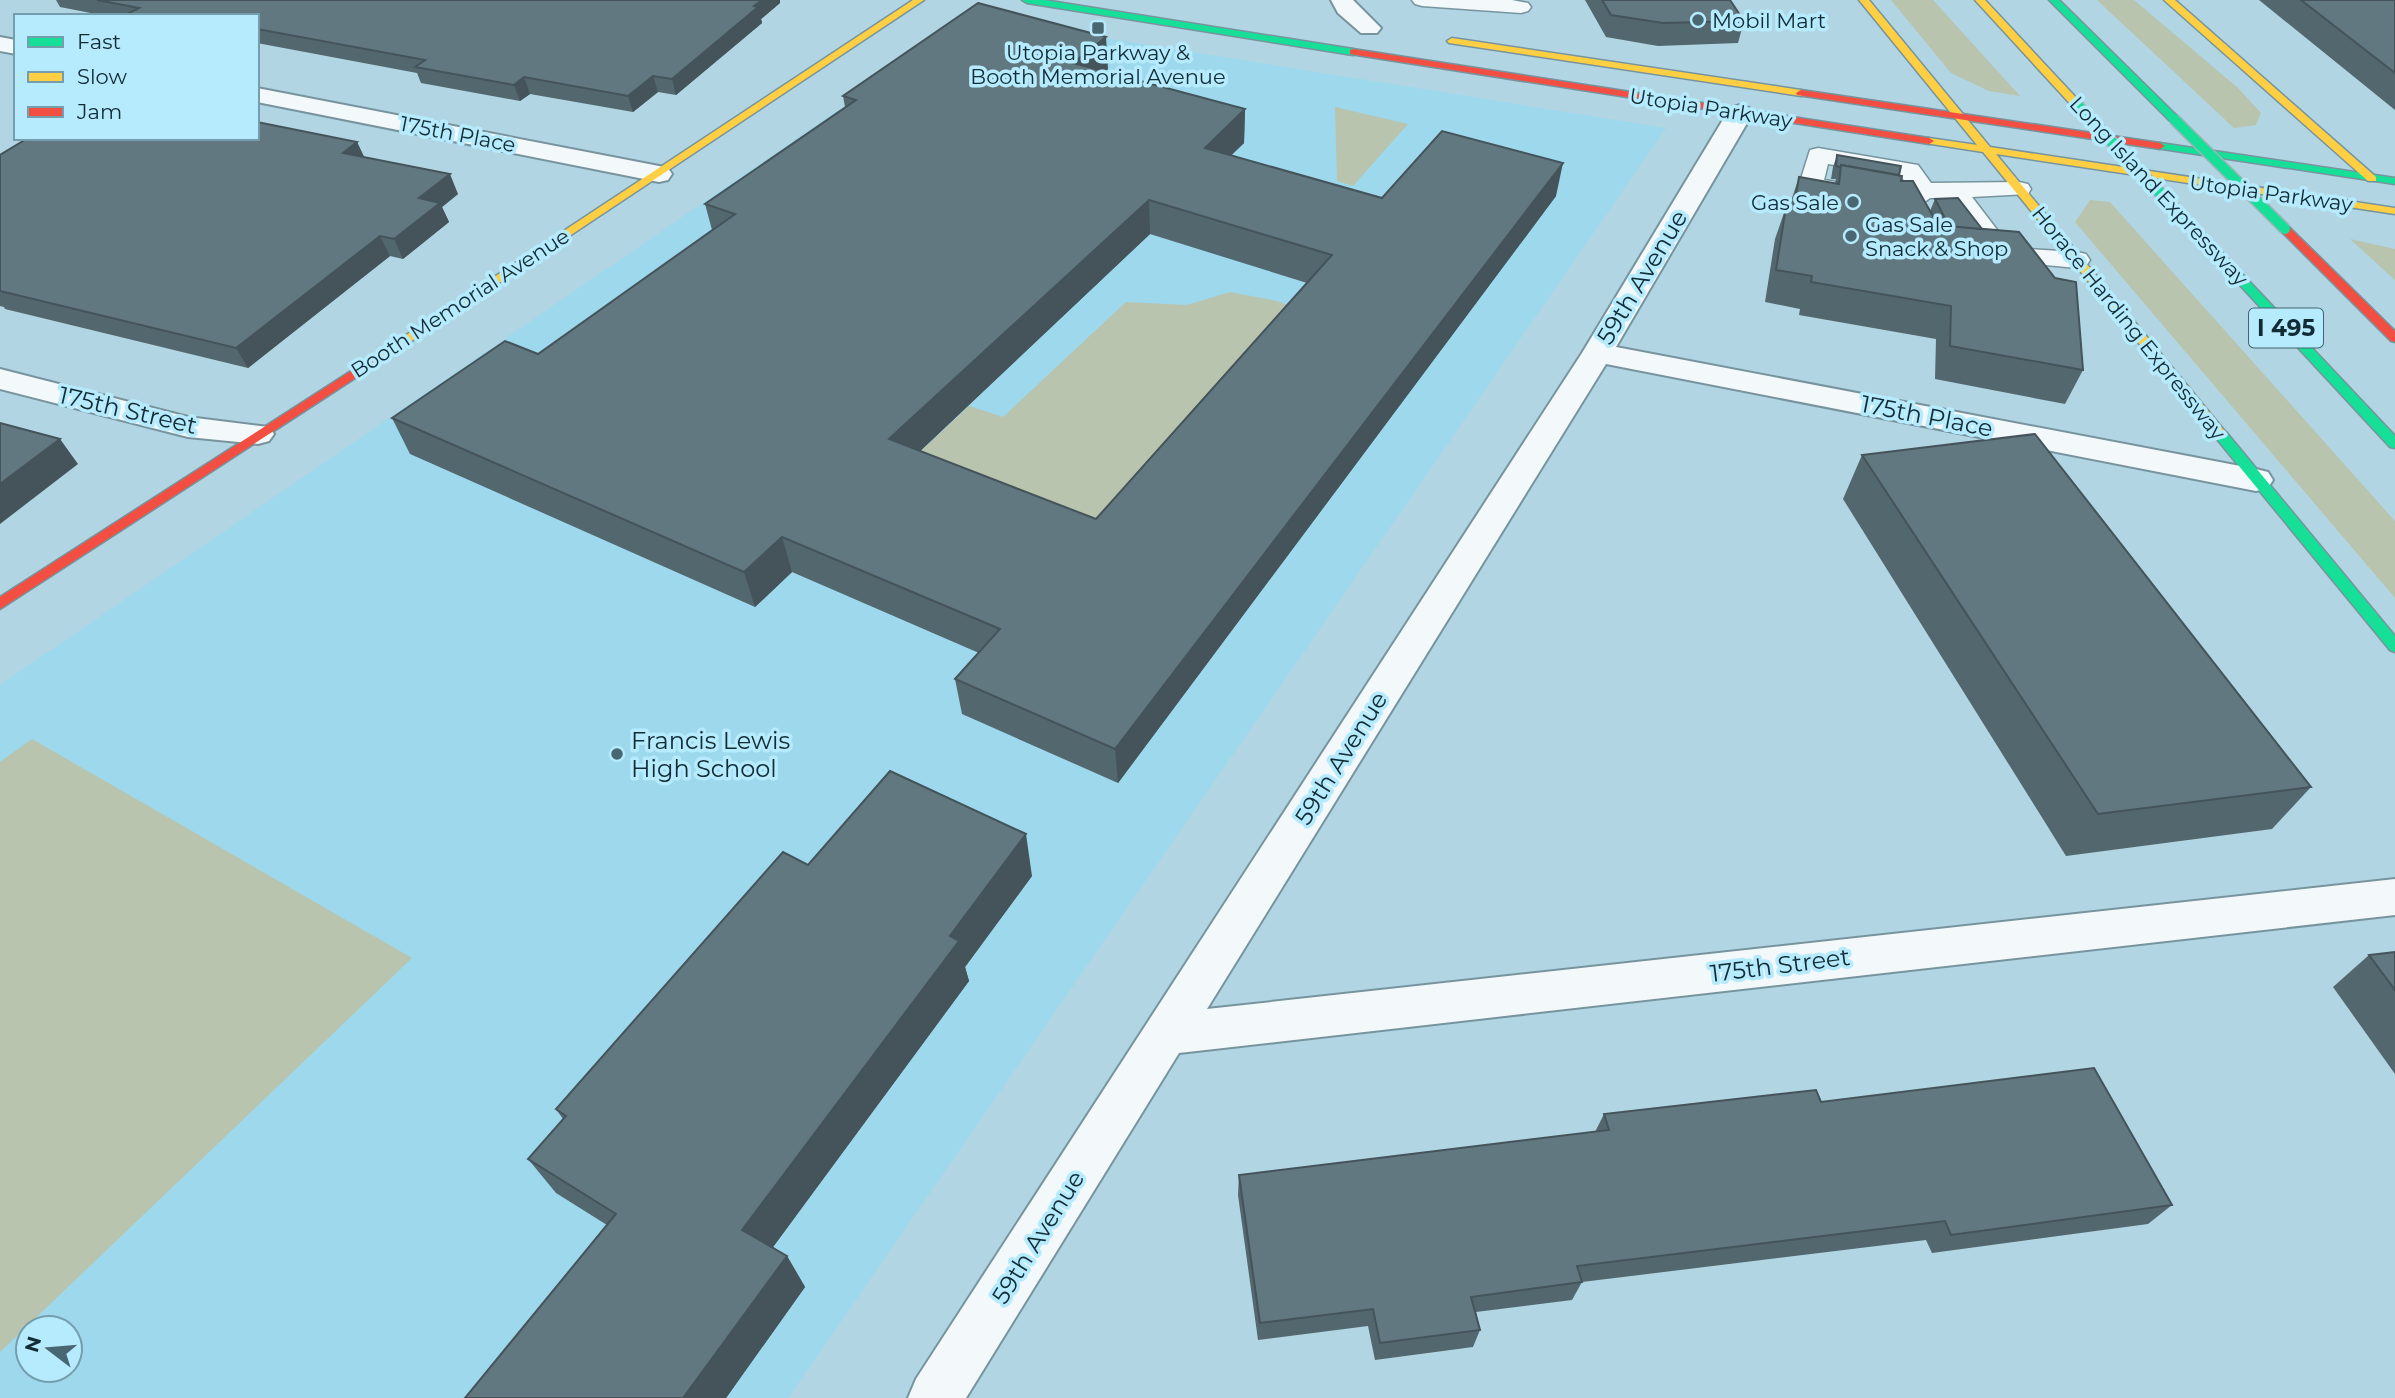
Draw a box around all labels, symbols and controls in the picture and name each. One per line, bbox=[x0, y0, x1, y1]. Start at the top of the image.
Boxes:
place label: Mobil Mart bbox=[1712, 8, 1826, 33]
marker: Mobil Mart bbox=[1690, 12, 1706, 28]
legend bbox=[14, 14, 259, 140]
marker: Utopia Parkway & Booth Memorial Avenue bbox=[1090, 20, 1106, 36]
text: Fast bbox=[77, 29, 121, 54]
place label: Utopia Parkway & Booth Memorial Avenue bbox=[970, 40, 1226, 89]
text: Slow bbox=[77, 64, 127, 89]
street label: Utopia Parkway bbox=[1628, 83, 1795, 133]
street label: Long Island Expressway bbox=[2065, 91, 2254, 291]
text: Jam bbox=[76, 99, 122, 124]
street label: 175th Place bbox=[398, 111, 518, 157]
street label: Utopia Parkway bbox=[2188, 169, 2355, 217]
place label: Gas Sale bbox=[1751, 190, 1839, 215]
marker: Gas Sale bbox=[1845, 194, 1861, 210]
street label: Horace Harding Expressway bbox=[2027, 201, 2231, 445]
street label: 59th Avenue bbox=[1591, 205, 1693, 349]
place label: Gas Sale Snack & Shop bbox=[1865, 212, 2008, 261]
street label: Booth Memorial Avenue bbox=[346, 223, 574, 383]
marker: Gas Sale Snack & Shop bbox=[1843, 228, 1859, 244]
road number: I 495 bbox=[2249, 308, 2323, 348]
street label: 175th Street bbox=[56, 380, 200, 440]
street label: 175th Place bbox=[1859, 389, 1995, 443]
street label: 59th Avenue bbox=[1289, 686, 1393, 830]
place label: Francis Lewis High School bbox=[631, 726, 790, 783]
marker: Francis Lewis High School bbox=[609, 746, 625, 762]
street label: 175th Street bbox=[1708, 942, 1852, 988]
street label: 59th Avenue bbox=[986, 1165, 1090, 1309]
north arrow bbox=[14, 1314, 84, 1384]
text: N bbox=[20, 1334, 46, 1355]

